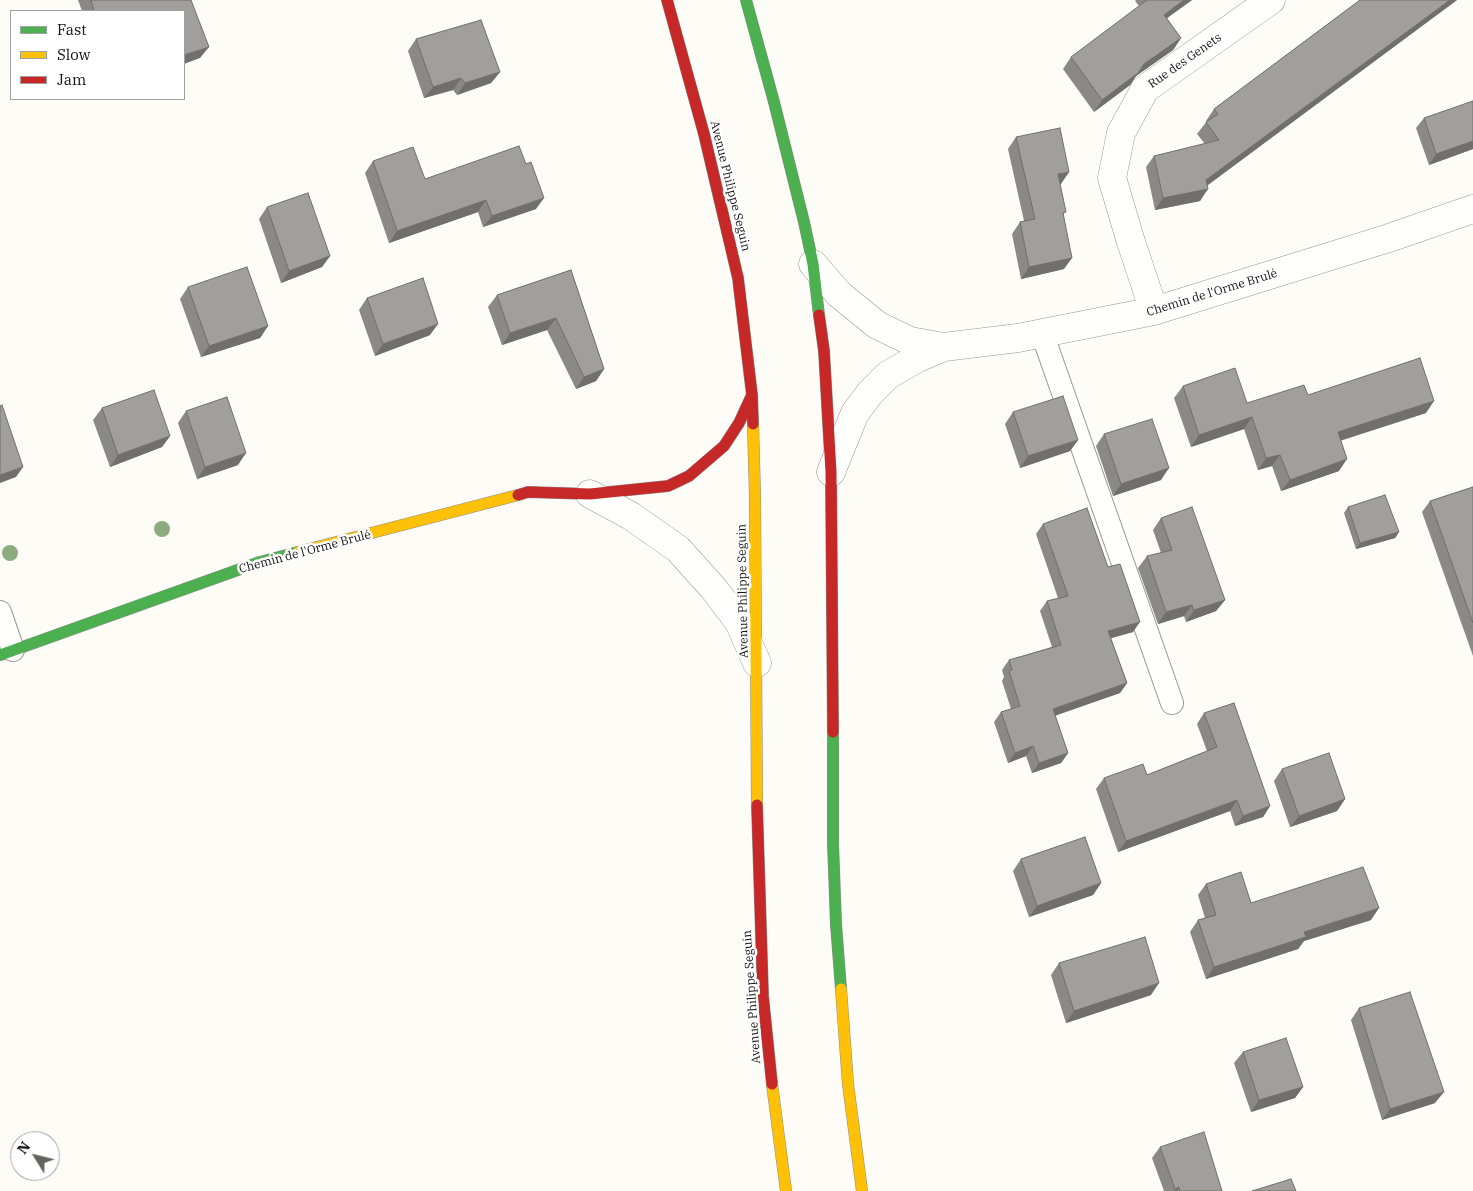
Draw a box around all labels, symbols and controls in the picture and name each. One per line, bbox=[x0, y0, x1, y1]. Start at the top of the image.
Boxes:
legend bbox=[10, 10, 185, 100]
text: Fast bbox=[57, 20, 87, 39]
street label: Rue des Genets bbox=[1146, 30, 1224, 92]
text: Slow bbox=[57, 45, 90, 64]
text: Jam bbox=[57, 70, 86, 89]
street label: Avenue Philippe Seguin bbox=[707, 119, 753, 253]
street label: Chemin de l'Orme Brulé bbox=[1145, 266, 1279, 320]
street label: Avenue Philippe Seguin bbox=[735, 524, 751, 658]
street label: Chemin de l'Orme Brulé bbox=[238, 527, 372, 577]
street label: Avenue Philippe Seguin bbox=[740, 930, 764, 1064]
north arrow bbox=[10, 1131, 60, 1181]
text: N bbox=[13, 1138, 34, 1158]

